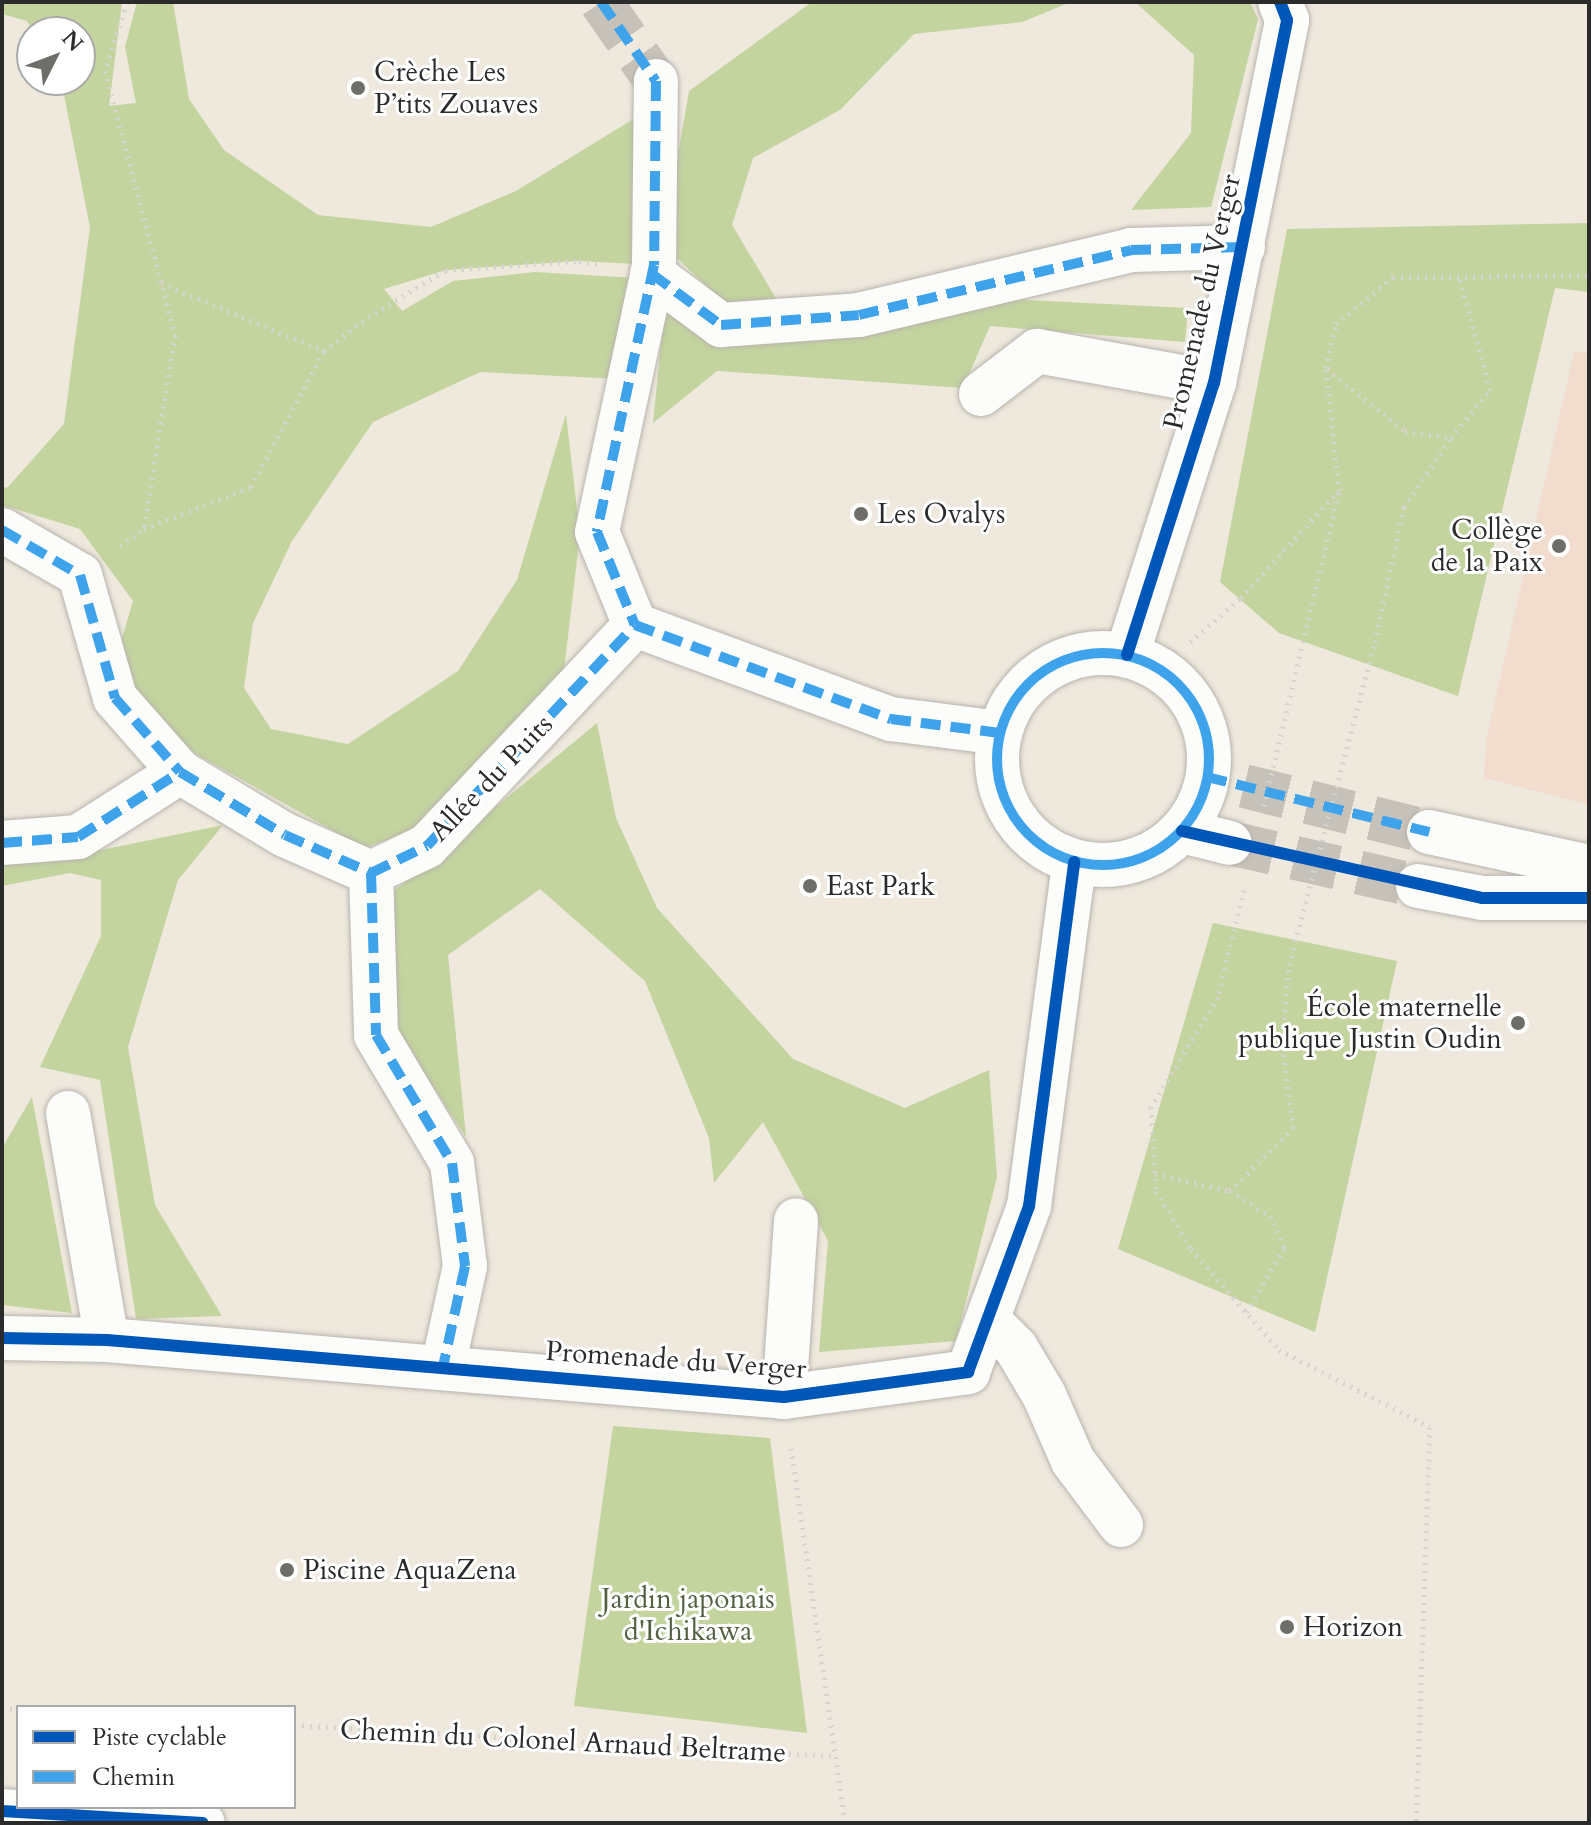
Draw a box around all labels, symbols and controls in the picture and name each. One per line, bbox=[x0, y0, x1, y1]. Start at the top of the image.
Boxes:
north arrow bbox=[16, 16, 96, 96]
text: N bbox=[55, 24, 90, 58]
place label: Crèche Les P’tits Zouaves bbox=[374, 55, 538, 121]
marker: Crèche Les P’tits Zouaves bbox=[349, 79, 367, 97]
street label: Promenade du Verger bbox=[1156, 171, 1248, 433]
place label: Les Ovalys bbox=[877, 497, 1005, 531]
marker: Les Ovalys bbox=[852, 505, 870, 523]
place label: Collège de la Paix bbox=[1431, 513, 1543, 579]
marker: Collège de la Paix bbox=[1550, 537, 1568, 555]
street label: Allée du Puits bbox=[422, 708, 560, 848]
place label: East Park bbox=[826, 869, 935, 903]
marker: East Park bbox=[801, 877, 819, 895]
place label: École maternelle publique Justin Oudin bbox=[1239, 990, 1502, 1056]
marker: École maternelle publique Justin Oudin bbox=[1509, 1014, 1527, 1032]
street label: Promenade du Verger bbox=[544, 1334, 808, 1386]
place label: Piscine AquaZena bbox=[303, 1553, 517, 1587]
marker: Piscine AquaZena bbox=[278, 1561, 296, 1579]
park label: Jardin japonais d'Ichikawa bbox=[601, 1582, 775, 1648]
place label: Horizon bbox=[1303, 1610, 1403, 1644]
marker: Horizon bbox=[1278, 1618, 1296, 1636]
legend bbox=[16, 1705, 296, 1809]
street label: Chemin du Colonel Arnaud Beltrame bbox=[339, 1713, 787, 1769]
text: Piste cyclable bbox=[92, 1721, 227, 1754]
text: Chemin bbox=[92, 1761, 175, 1794]

